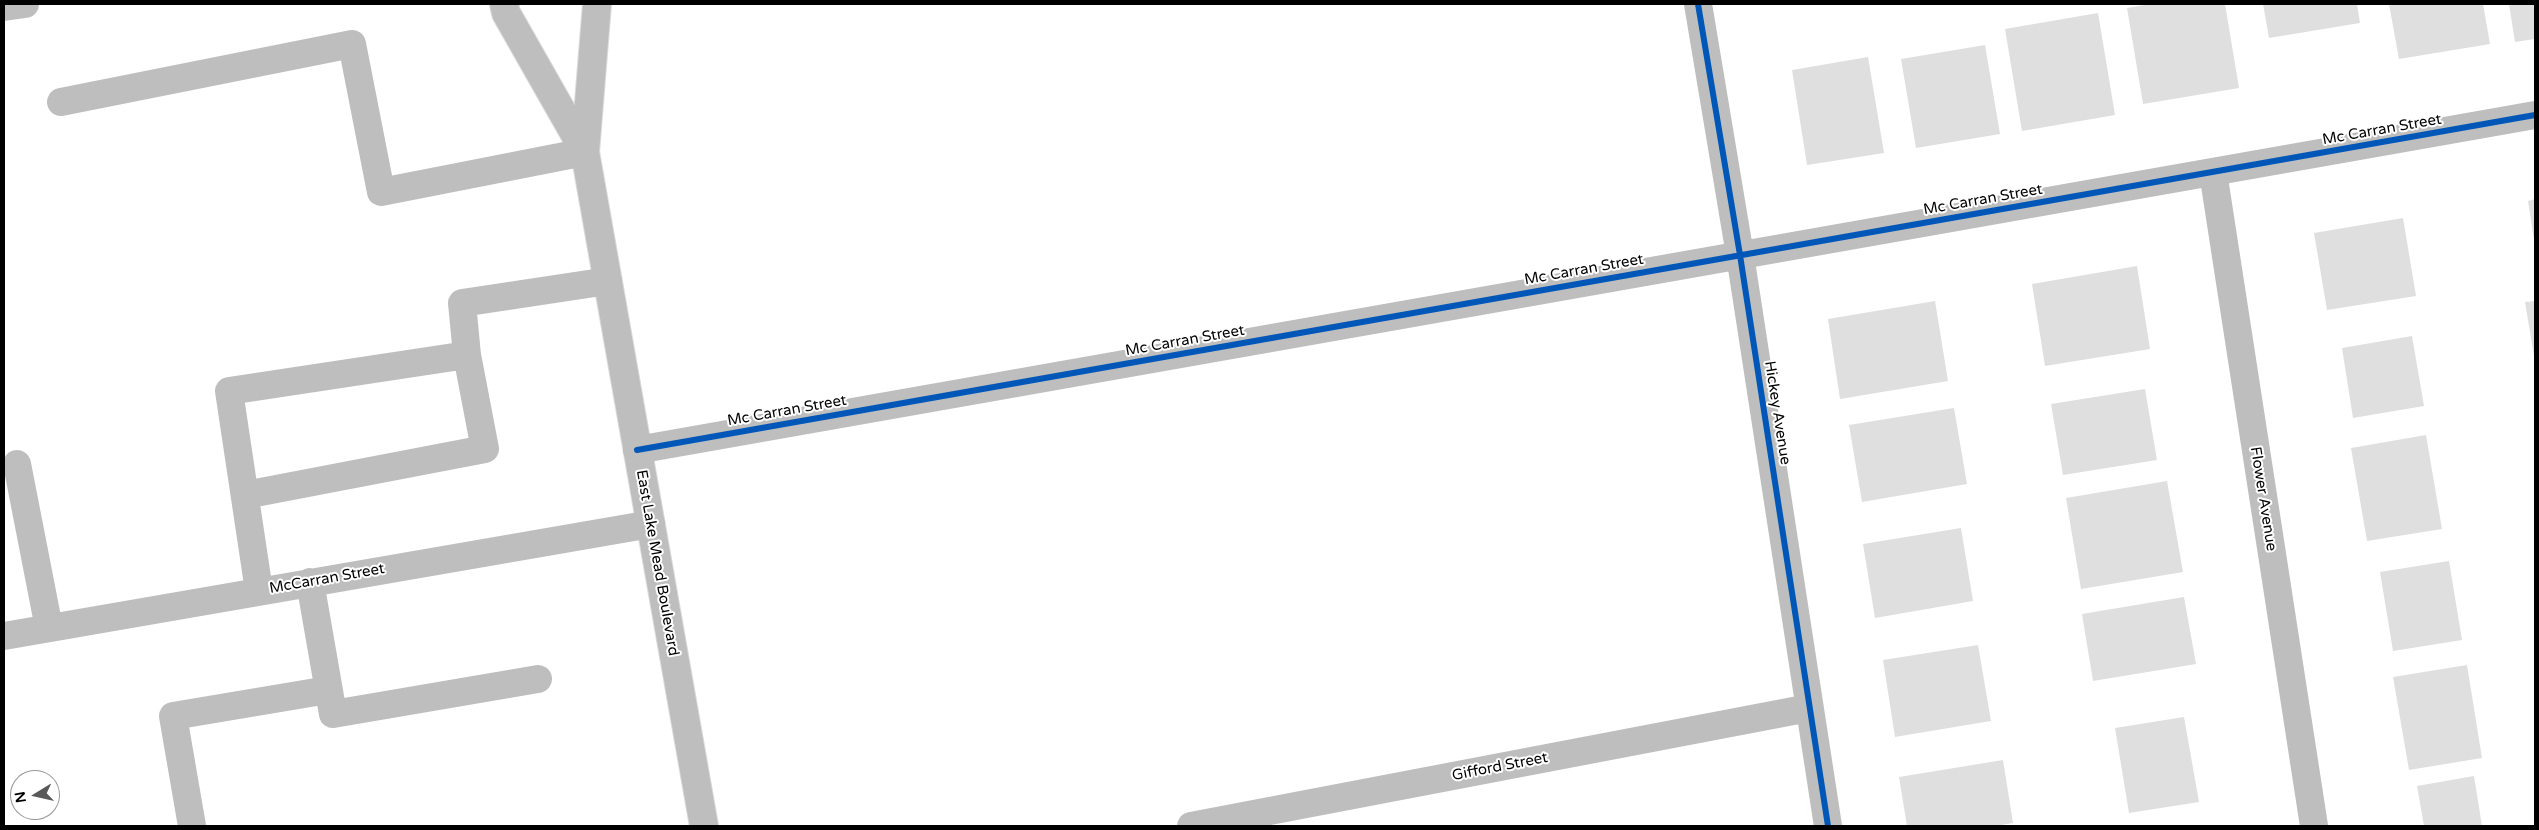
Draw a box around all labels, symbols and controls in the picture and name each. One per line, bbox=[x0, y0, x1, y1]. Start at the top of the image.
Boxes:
street label: Mc Carran Street bbox=[2321, 111, 2443, 149]
street label: Mc Carran Street bbox=[1922, 181, 2044, 219]
street label: Mc Carran Street bbox=[1523, 251, 1645, 289]
street label: Mc Carran Street bbox=[1124, 322, 1246, 360]
street label: Hickey Avenue bbox=[1760, 360, 1794, 466]
street label: Mc Carran Street bbox=[726, 392, 848, 430]
street label: Flower Avenue bbox=[2246, 446, 2280, 552]
street label: East Lake Mead Boulevard bbox=[632, 469, 682, 657]
street label: McCarran Street bbox=[268, 560, 386, 598]
street label: Gifford Street bbox=[1451, 749, 1549, 785]
north arrow bbox=[10, 770, 60, 820]
text: N bbox=[11, 790, 30, 804]

